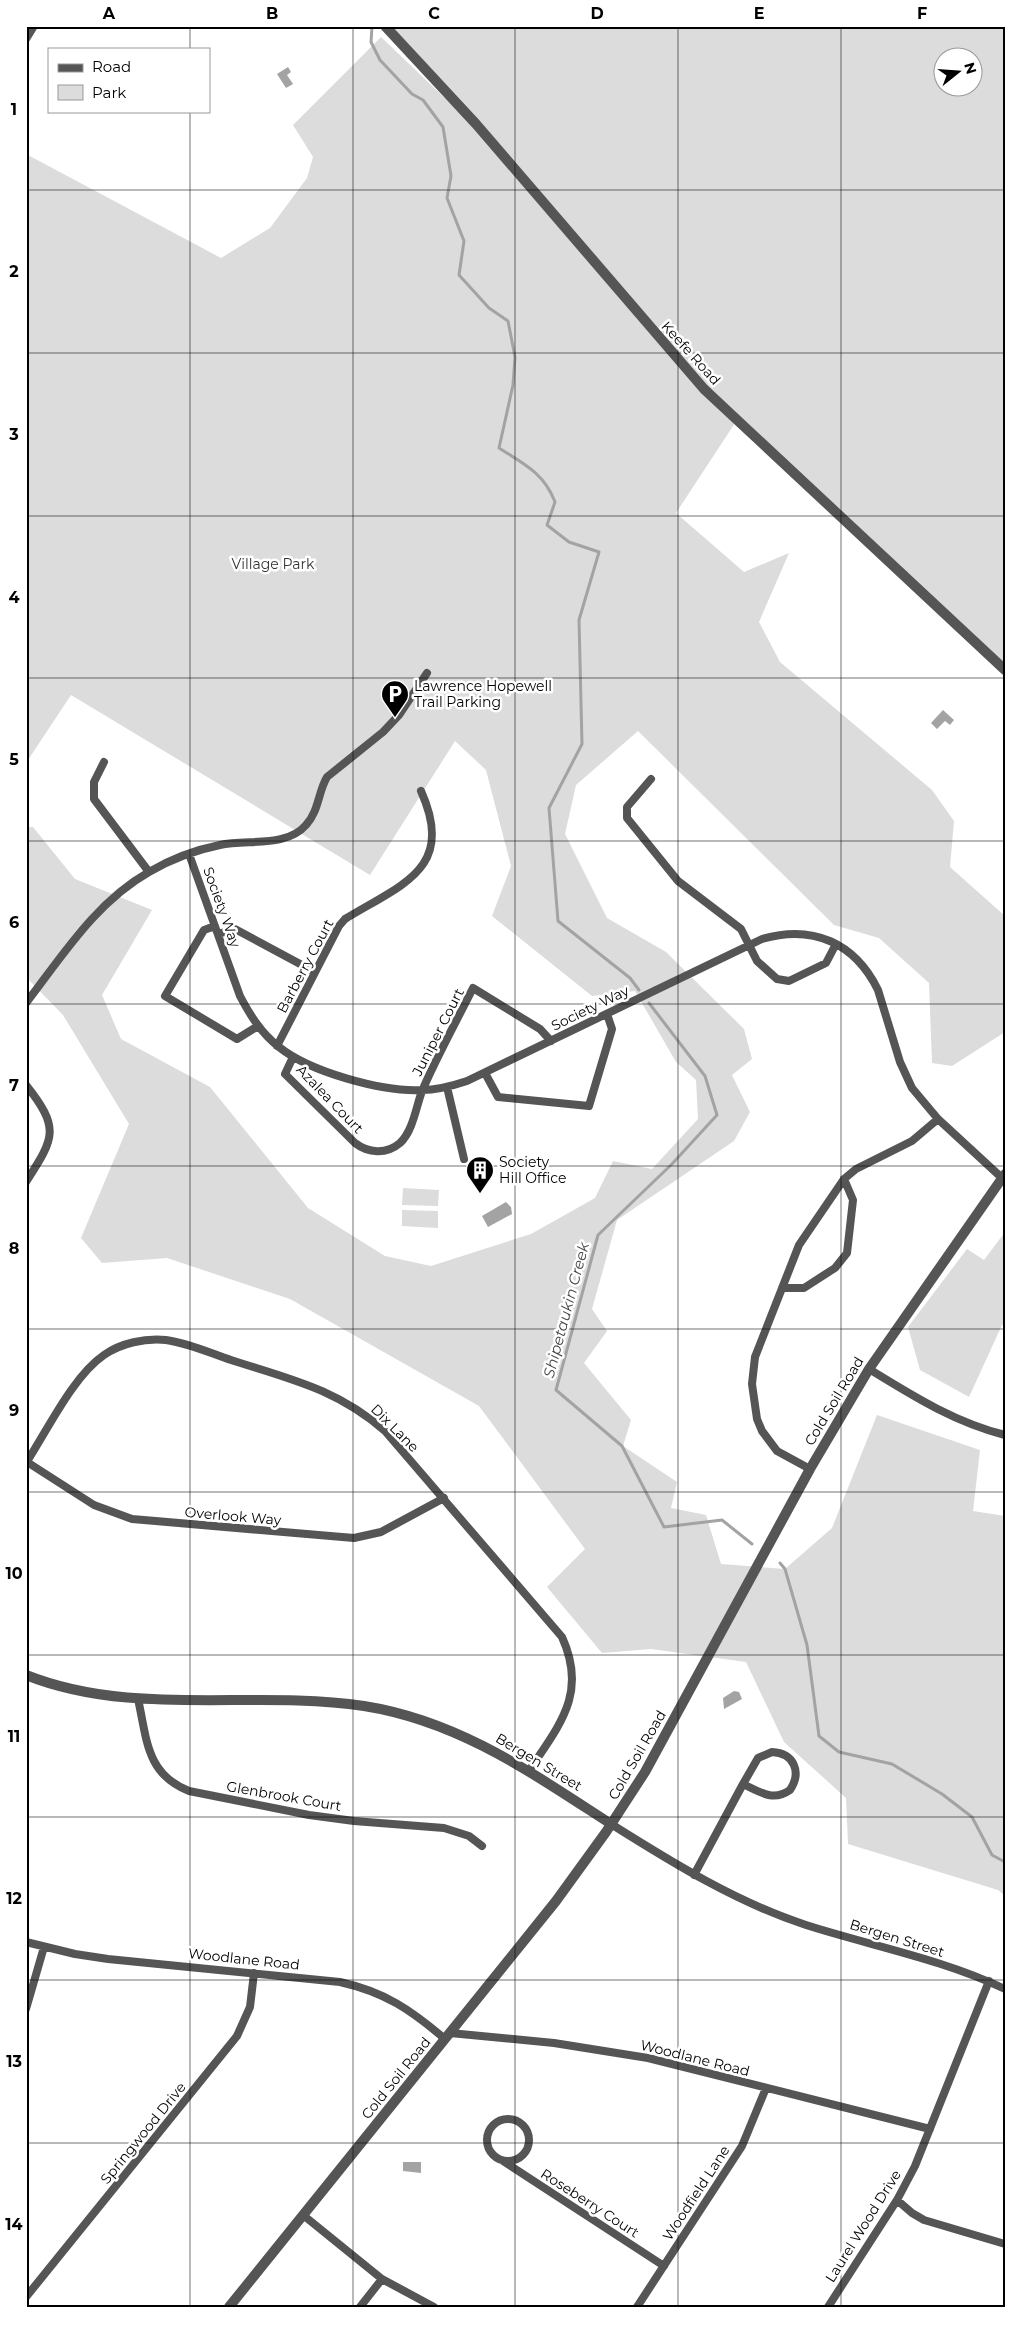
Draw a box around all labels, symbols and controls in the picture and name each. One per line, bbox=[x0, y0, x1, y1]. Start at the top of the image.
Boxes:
text: A bbox=[102, 4, 116, 23]
text: B bbox=[266, 4, 278, 23]
text: C bbox=[428, 4, 440, 23]
text: D bbox=[590, 4, 604, 23]
text: E bbox=[754, 4, 764, 23]
text: F bbox=[917, 4, 927, 23]
legend bbox=[48, 48, 210, 112]
north arrow bbox=[934, 48, 984, 98]
text: Road bbox=[92, 57, 131, 76]
text: N bbox=[960, 60, 981, 76]
text: Park bbox=[92, 83, 126, 102]
text: 1 bbox=[11, 100, 17, 119]
text: 2 bbox=[9, 262, 19, 281]
street label: Keefe Road bbox=[658, 317, 724, 389]
text: 3 bbox=[8, 425, 19, 444]
park label: Village Park bbox=[232, 555, 315, 573]
text: 4 bbox=[8, 588, 20, 607]
place label: Lawrence Hopewell Trail Parking bbox=[414, 677, 552, 711]
parking icon: Lawrence Hopewell Trail Parking bbox=[380, 679, 410, 718]
text: 5 bbox=[9, 750, 19, 769]
street label: Society Way bbox=[199, 864, 245, 950]
text: 6 bbox=[9, 913, 19, 932]
street label: Barberry Court bbox=[273, 916, 337, 1016]
street label: Society Way bbox=[548, 981, 632, 1035]
street label: Juniper Court bbox=[408, 985, 468, 1080]
street label: Azalea Court bbox=[293, 1061, 367, 1137]
text: 7 bbox=[9, 1076, 19, 1095]
place label: Society Hill Office bbox=[499, 1153, 567, 1187]
building icon: Society Hill Office bbox=[465, 1155, 495, 1194]
text: 8 bbox=[9, 1239, 19, 1258]
water label: Shipetaukin Creek bbox=[539, 1239, 593, 1380]
street label: Cold Soil Road bbox=[800, 1353, 868, 1449]
street label: Dix Lane bbox=[367, 1400, 423, 1456]
text: 9 bbox=[9, 1401, 19, 1420]
street label: Overlook Way bbox=[184, 1503, 282, 1529]
text: 10 bbox=[5, 1564, 23, 1583]
street label: Cold Soil Road bbox=[604, 1707, 670, 1803]
text: 11 bbox=[8, 1727, 20, 1746]
street label: Bergen Street bbox=[492, 1729, 586, 1795]
street label: Glenbrook Court bbox=[225, 1777, 343, 1815]
text: 12 bbox=[6, 1889, 22, 1908]
street label: Bergen Street bbox=[848, 1915, 947, 1961]
street label: Woodlane Road bbox=[187, 1944, 301, 1974]
street label: Cold Soil Road bbox=[357, 2033, 435, 2123]
street label: Woodlane Road bbox=[638, 2036, 752, 2080]
text: 13 bbox=[6, 2052, 22, 2071]
street label: Springwood Drive bbox=[96, 2078, 190, 2188]
street label: Woodfield Lane bbox=[658, 2142, 734, 2244]
street label: Roseberry Court bbox=[537, 2164, 643, 2242]
street label: Laurel Wood Drive bbox=[821, 2166, 905, 2286]
text: 14 bbox=[5, 2215, 23, 2234]

